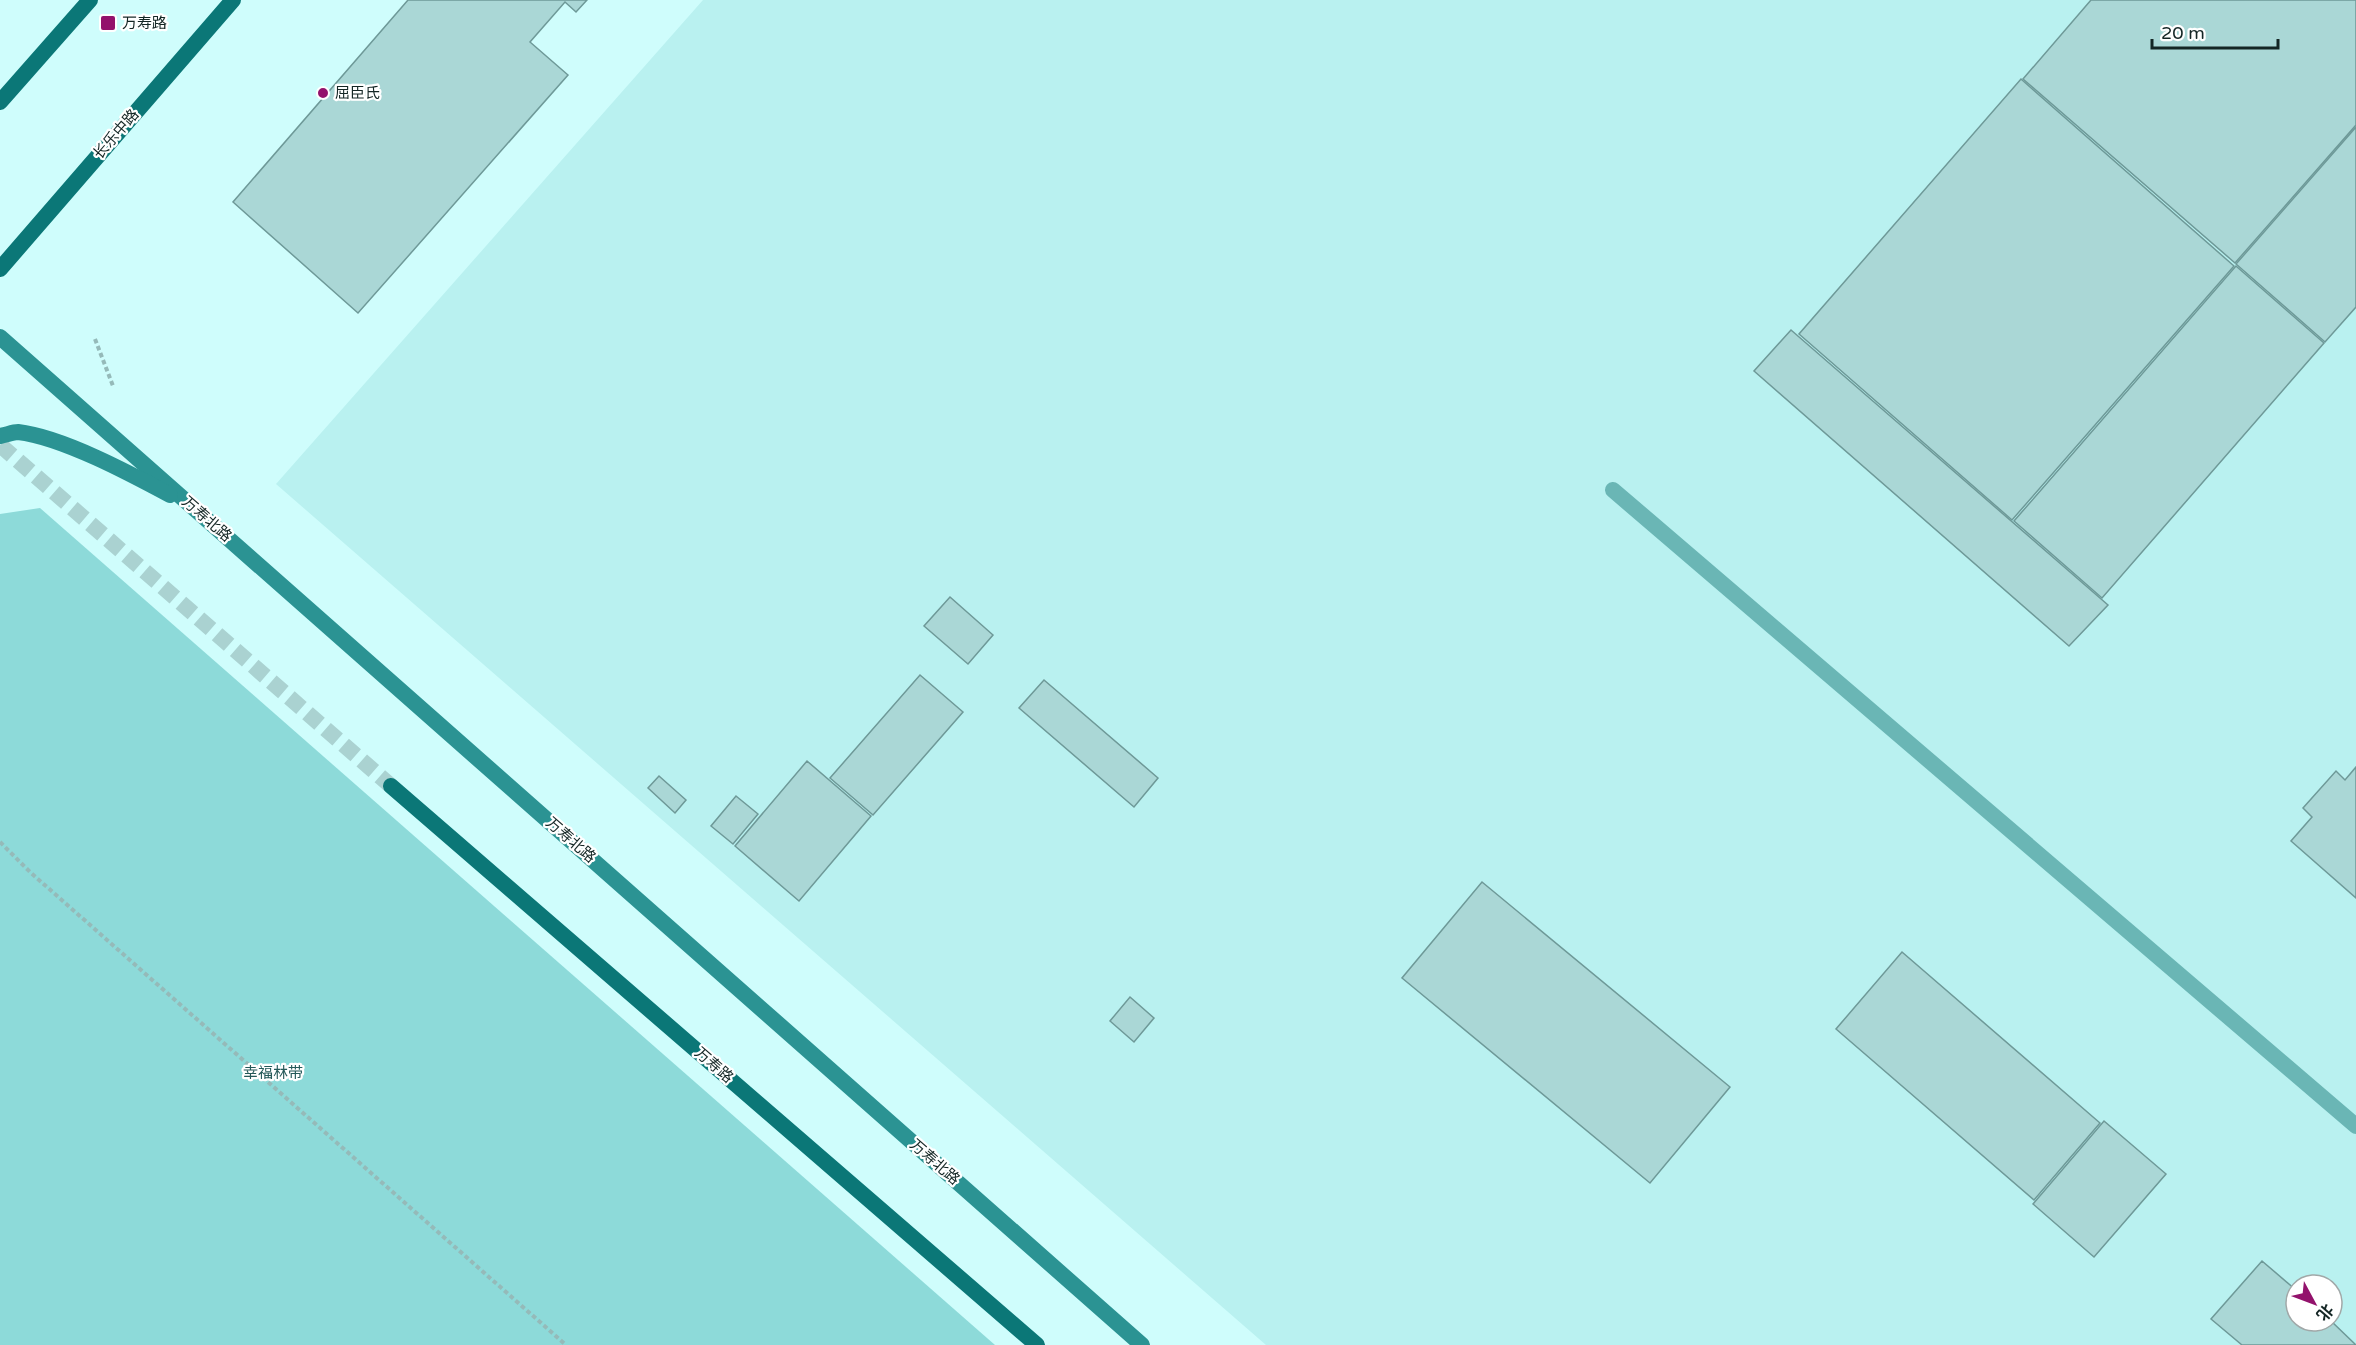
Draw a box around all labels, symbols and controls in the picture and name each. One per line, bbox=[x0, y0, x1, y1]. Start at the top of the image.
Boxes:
scale bar bbox=[2152, 12, 2278, 50]
marker: 万寿路 bbox=[99, 14, 117, 32]
place label: 万寿路 bbox=[122, 14, 167, 32]
text: 20 m bbox=[2161, 22, 2205, 44]
place label: 屈臣氏 bbox=[335, 84, 380, 102]
marker: 屈臣氏 bbox=[316, 86, 330, 100]
street label: 长乐中路 bbox=[90, 105, 142, 163]
street label: 万寿北路 bbox=[178, 493, 236, 545]
street label: 万寿北路 bbox=[542, 814, 600, 866]
street label: 万寿路 bbox=[691, 1043, 737, 1087]
park label: 幸福林带 bbox=[243, 1064, 303, 1082]
street label: 万寿北路 bbox=[906, 1136, 964, 1188]
north arrow bbox=[2284, 1273, 2344, 1333]
text: 北 bbox=[2312, 1300, 2337, 1325]

